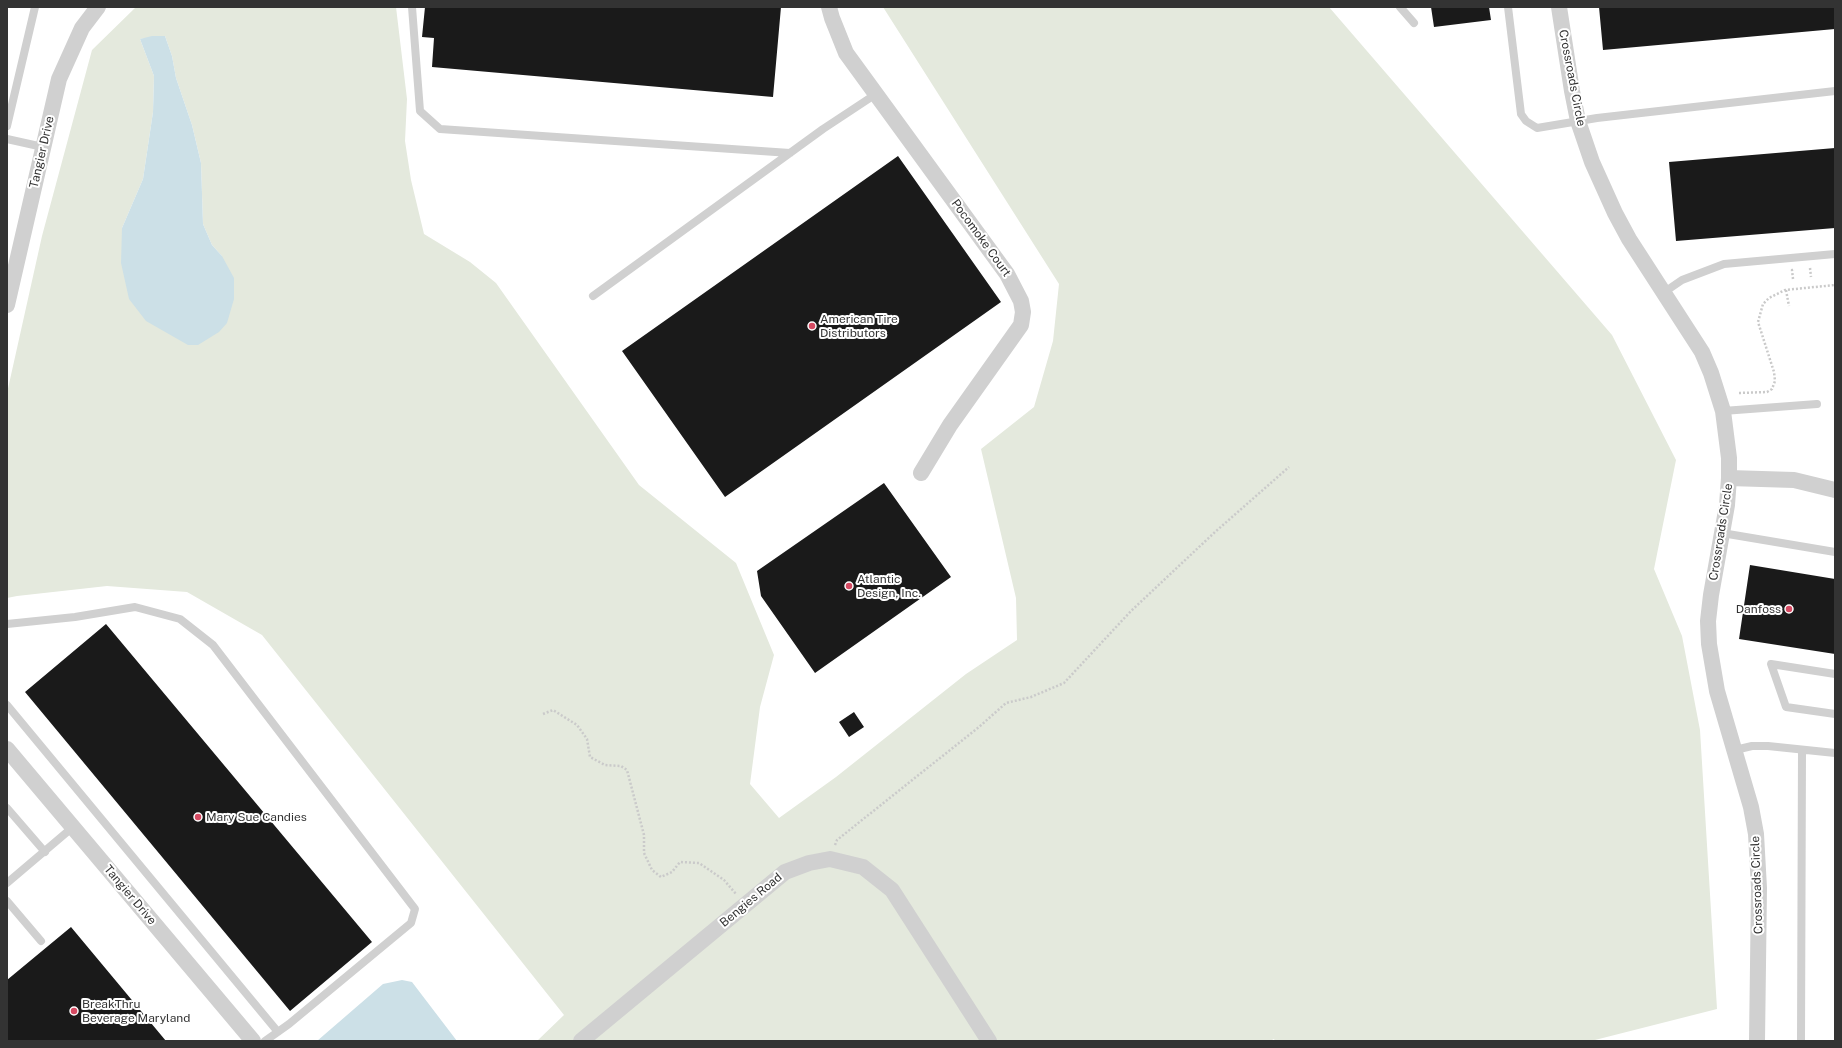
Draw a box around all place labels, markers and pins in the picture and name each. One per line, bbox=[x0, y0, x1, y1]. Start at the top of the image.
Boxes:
place label: American Tire Distributors bbox=[820, 312, 898, 340]
marker: American Tire Distributors bbox=[807, 321, 817, 331]
place label: Atlantic Design, Inc. bbox=[857, 572, 921, 600]
marker: Atlantic Design, Inc. bbox=[844, 581, 854, 591]
place label: Danfoss bbox=[1736, 602, 1781, 616]
marker: Danfoss bbox=[1784, 604, 1794, 614]
place label: Mary Sue Candies bbox=[206, 810, 307, 824]
marker: Mary Sue Candies bbox=[193, 812, 203, 822]
place label: BreakThru Beverage Maryland bbox=[82, 997, 190, 1025]
marker: BreakThru Beverage Maryland bbox=[69, 1006, 79, 1016]

